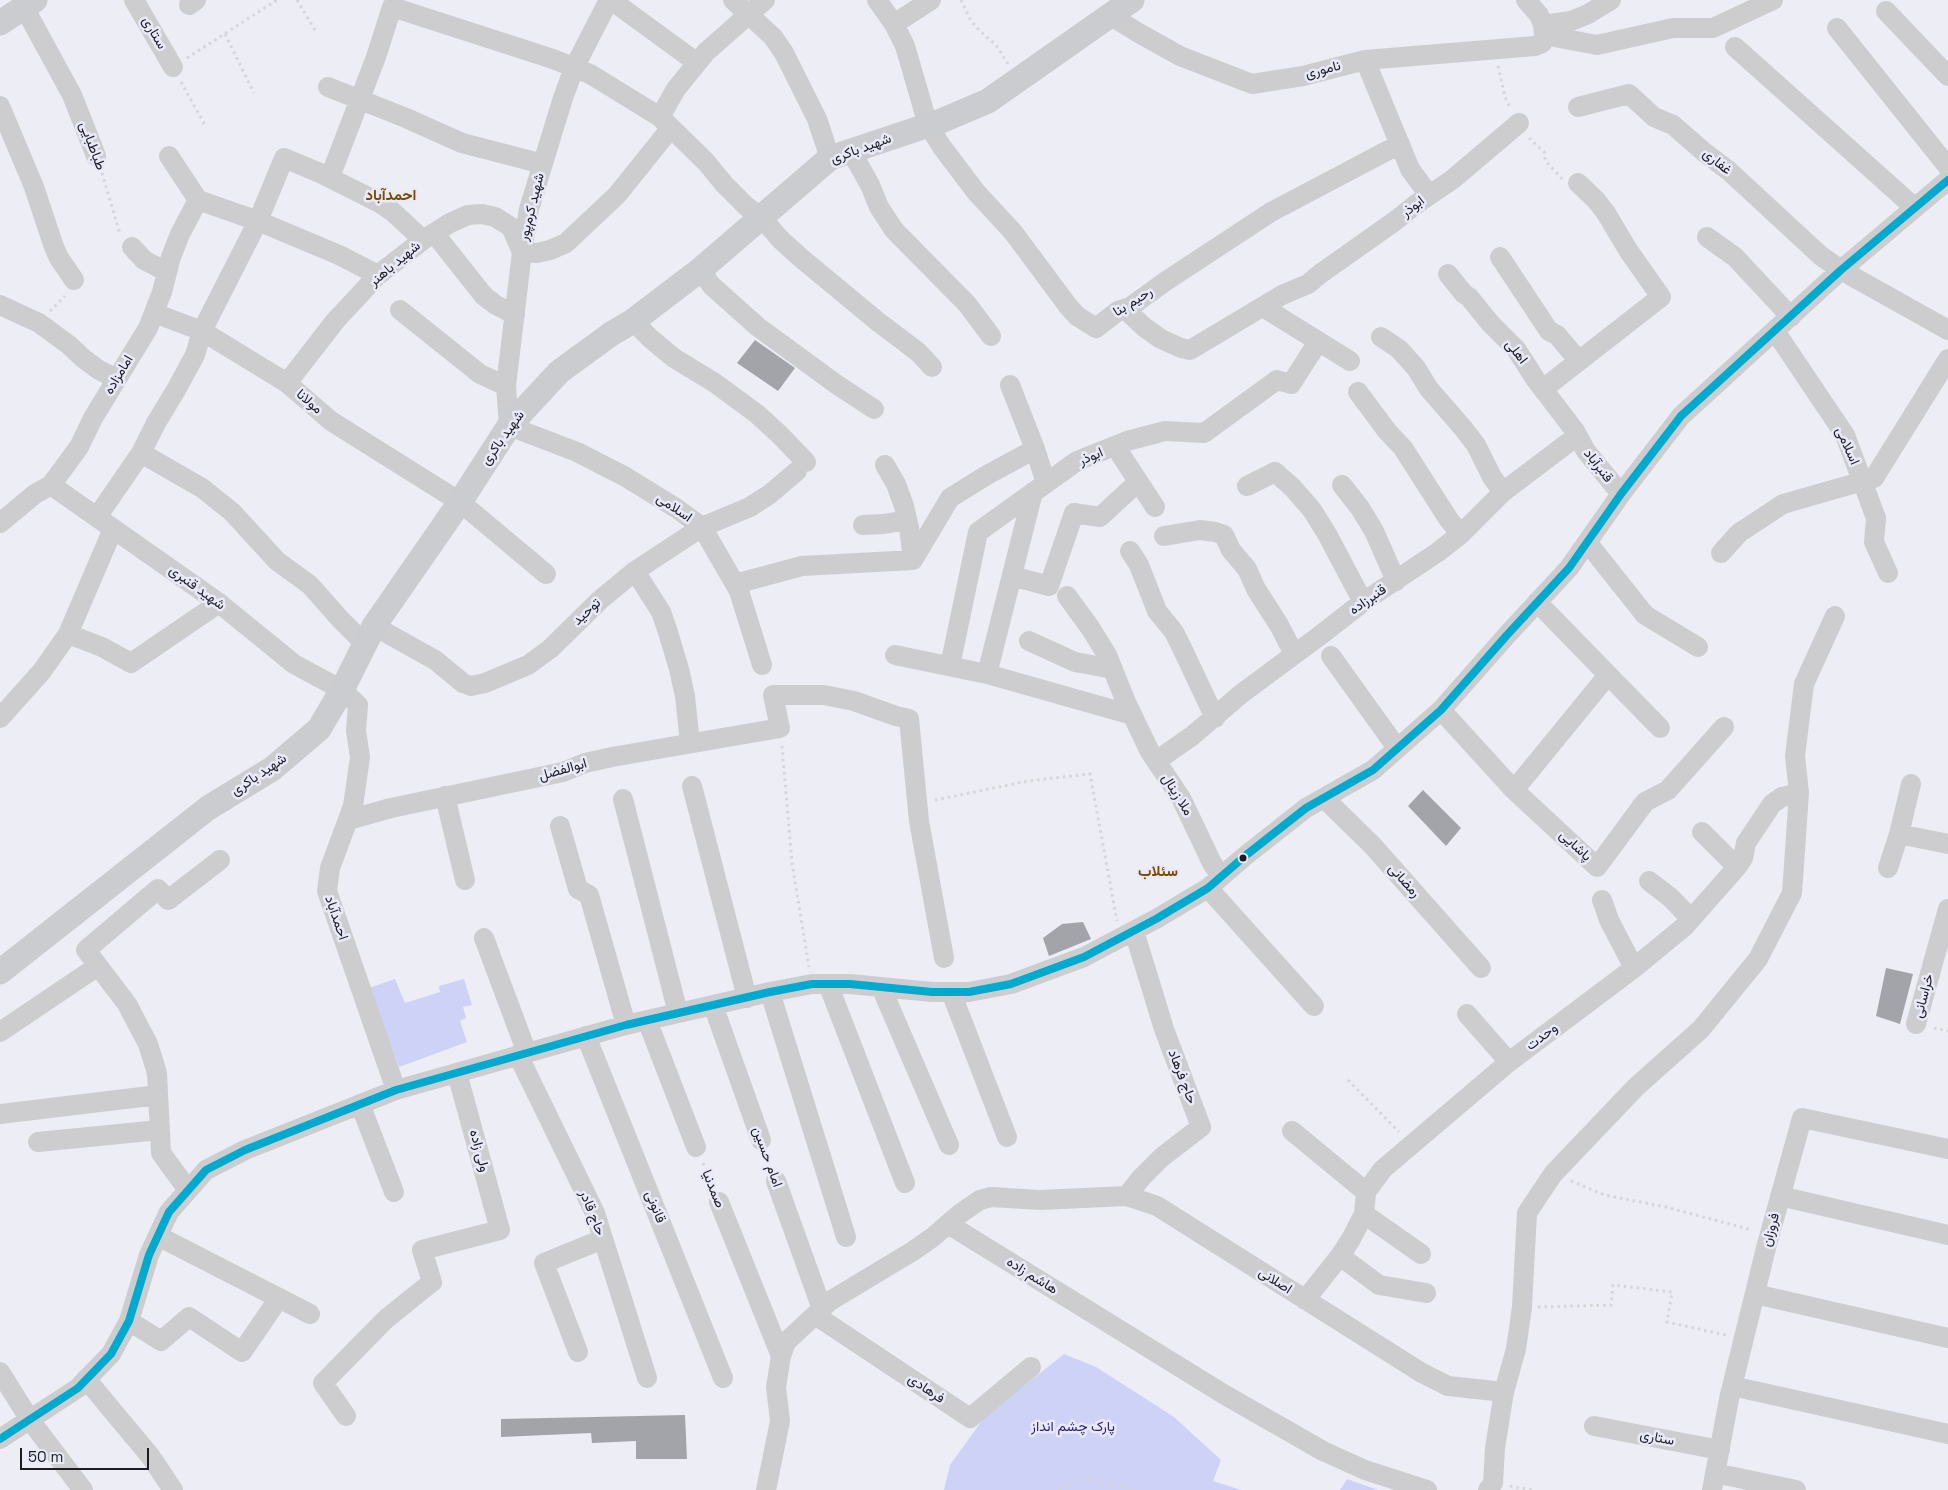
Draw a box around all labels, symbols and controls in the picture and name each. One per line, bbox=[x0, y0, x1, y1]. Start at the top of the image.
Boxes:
street label: ستاری bbox=[138, 14, 170, 52]
street label: ناموری bbox=[1303, 57, 1343, 83]
street label: طباطبایی bbox=[75, 119, 109, 173]
street label: شهید باکری bbox=[828, 130, 894, 168]
street label: غفاری bbox=[1699, 145, 1735, 179]
street label: شهید کرم‌پور bbox=[515, 171, 549, 243]
district label: احمدآباد bbox=[366, 187, 416, 205]
street label: ابوذر bbox=[1398, 193, 1428, 221]
street label: شهید باهنر bbox=[366, 238, 424, 290]
street label: رحیم بنا bbox=[1110, 283, 1156, 321]
street label: اهلی bbox=[1501, 336, 1531, 368]
street label: امامزاده bbox=[101, 352, 137, 398]
street label: مولانا bbox=[292, 386, 326, 418]
street label: شهید باکری bbox=[478, 407, 528, 469]
street label: اسلامی bbox=[1831, 425, 1863, 467]
street label: ابوذر bbox=[1076, 444, 1106, 470]
street label: قنبرآباد bbox=[1580, 446, 1616, 486]
street label: اسلامی bbox=[653, 490, 695, 526]
street label: شهید قنبری bbox=[166, 562, 228, 614]
street label: قنبرزاده bbox=[1346, 581, 1390, 619]
street label: توحید bbox=[569, 595, 605, 629]
street label: شهید باکری bbox=[228, 750, 290, 800]
street label: ابوالفضل bbox=[537, 755, 589, 785]
street label: ملا زینال bbox=[1158, 771, 1196, 819]
street label: پاشایی bbox=[1555, 827, 1595, 865]
unlabelled marker bbox=[1238, 853, 1248, 863]
street label: رمضانی bbox=[1384, 861, 1424, 901]
district label: سئلاب bbox=[1138, 863, 1178, 881]
street label: احمدآباد bbox=[321, 894, 351, 942]
street label: خراسانی bbox=[1910, 972, 1938, 1020]
street label: وحدت bbox=[1523, 1020, 1561, 1054]
street label: حاج فرهاد bbox=[1164, 1047, 1200, 1107]
street label: امام حسین bbox=[748, 1124, 786, 1190]
street label: ولی زاده bbox=[465, 1128, 493, 1174]
street label: صمدنیا bbox=[698, 1167, 728, 1211]
street label: حاج قادر bbox=[575, 1188, 609, 1238]
street label: قانونی bbox=[641, 1188, 669, 1226]
street label: فروزان bbox=[1758, 1211, 1784, 1249]
street label: هاشم زاده bbox=[1003, 1254, 1061, 1298]
street label: اصلانی bbox=[1255, 1264, 1295, 1298]
street label: فرهادی bbox=[904, 1371, 948, 1407]
park label: پارک چشم انداز bbox=[1031, 1419, 1115, 1435]
street label: ستاری bbox=[1638, 1426, 1676, 1450]
scale bar bbox=[22, 1438, 151, 1470]
text: 50 m bbox=[28, 1447, 63, 1466]

